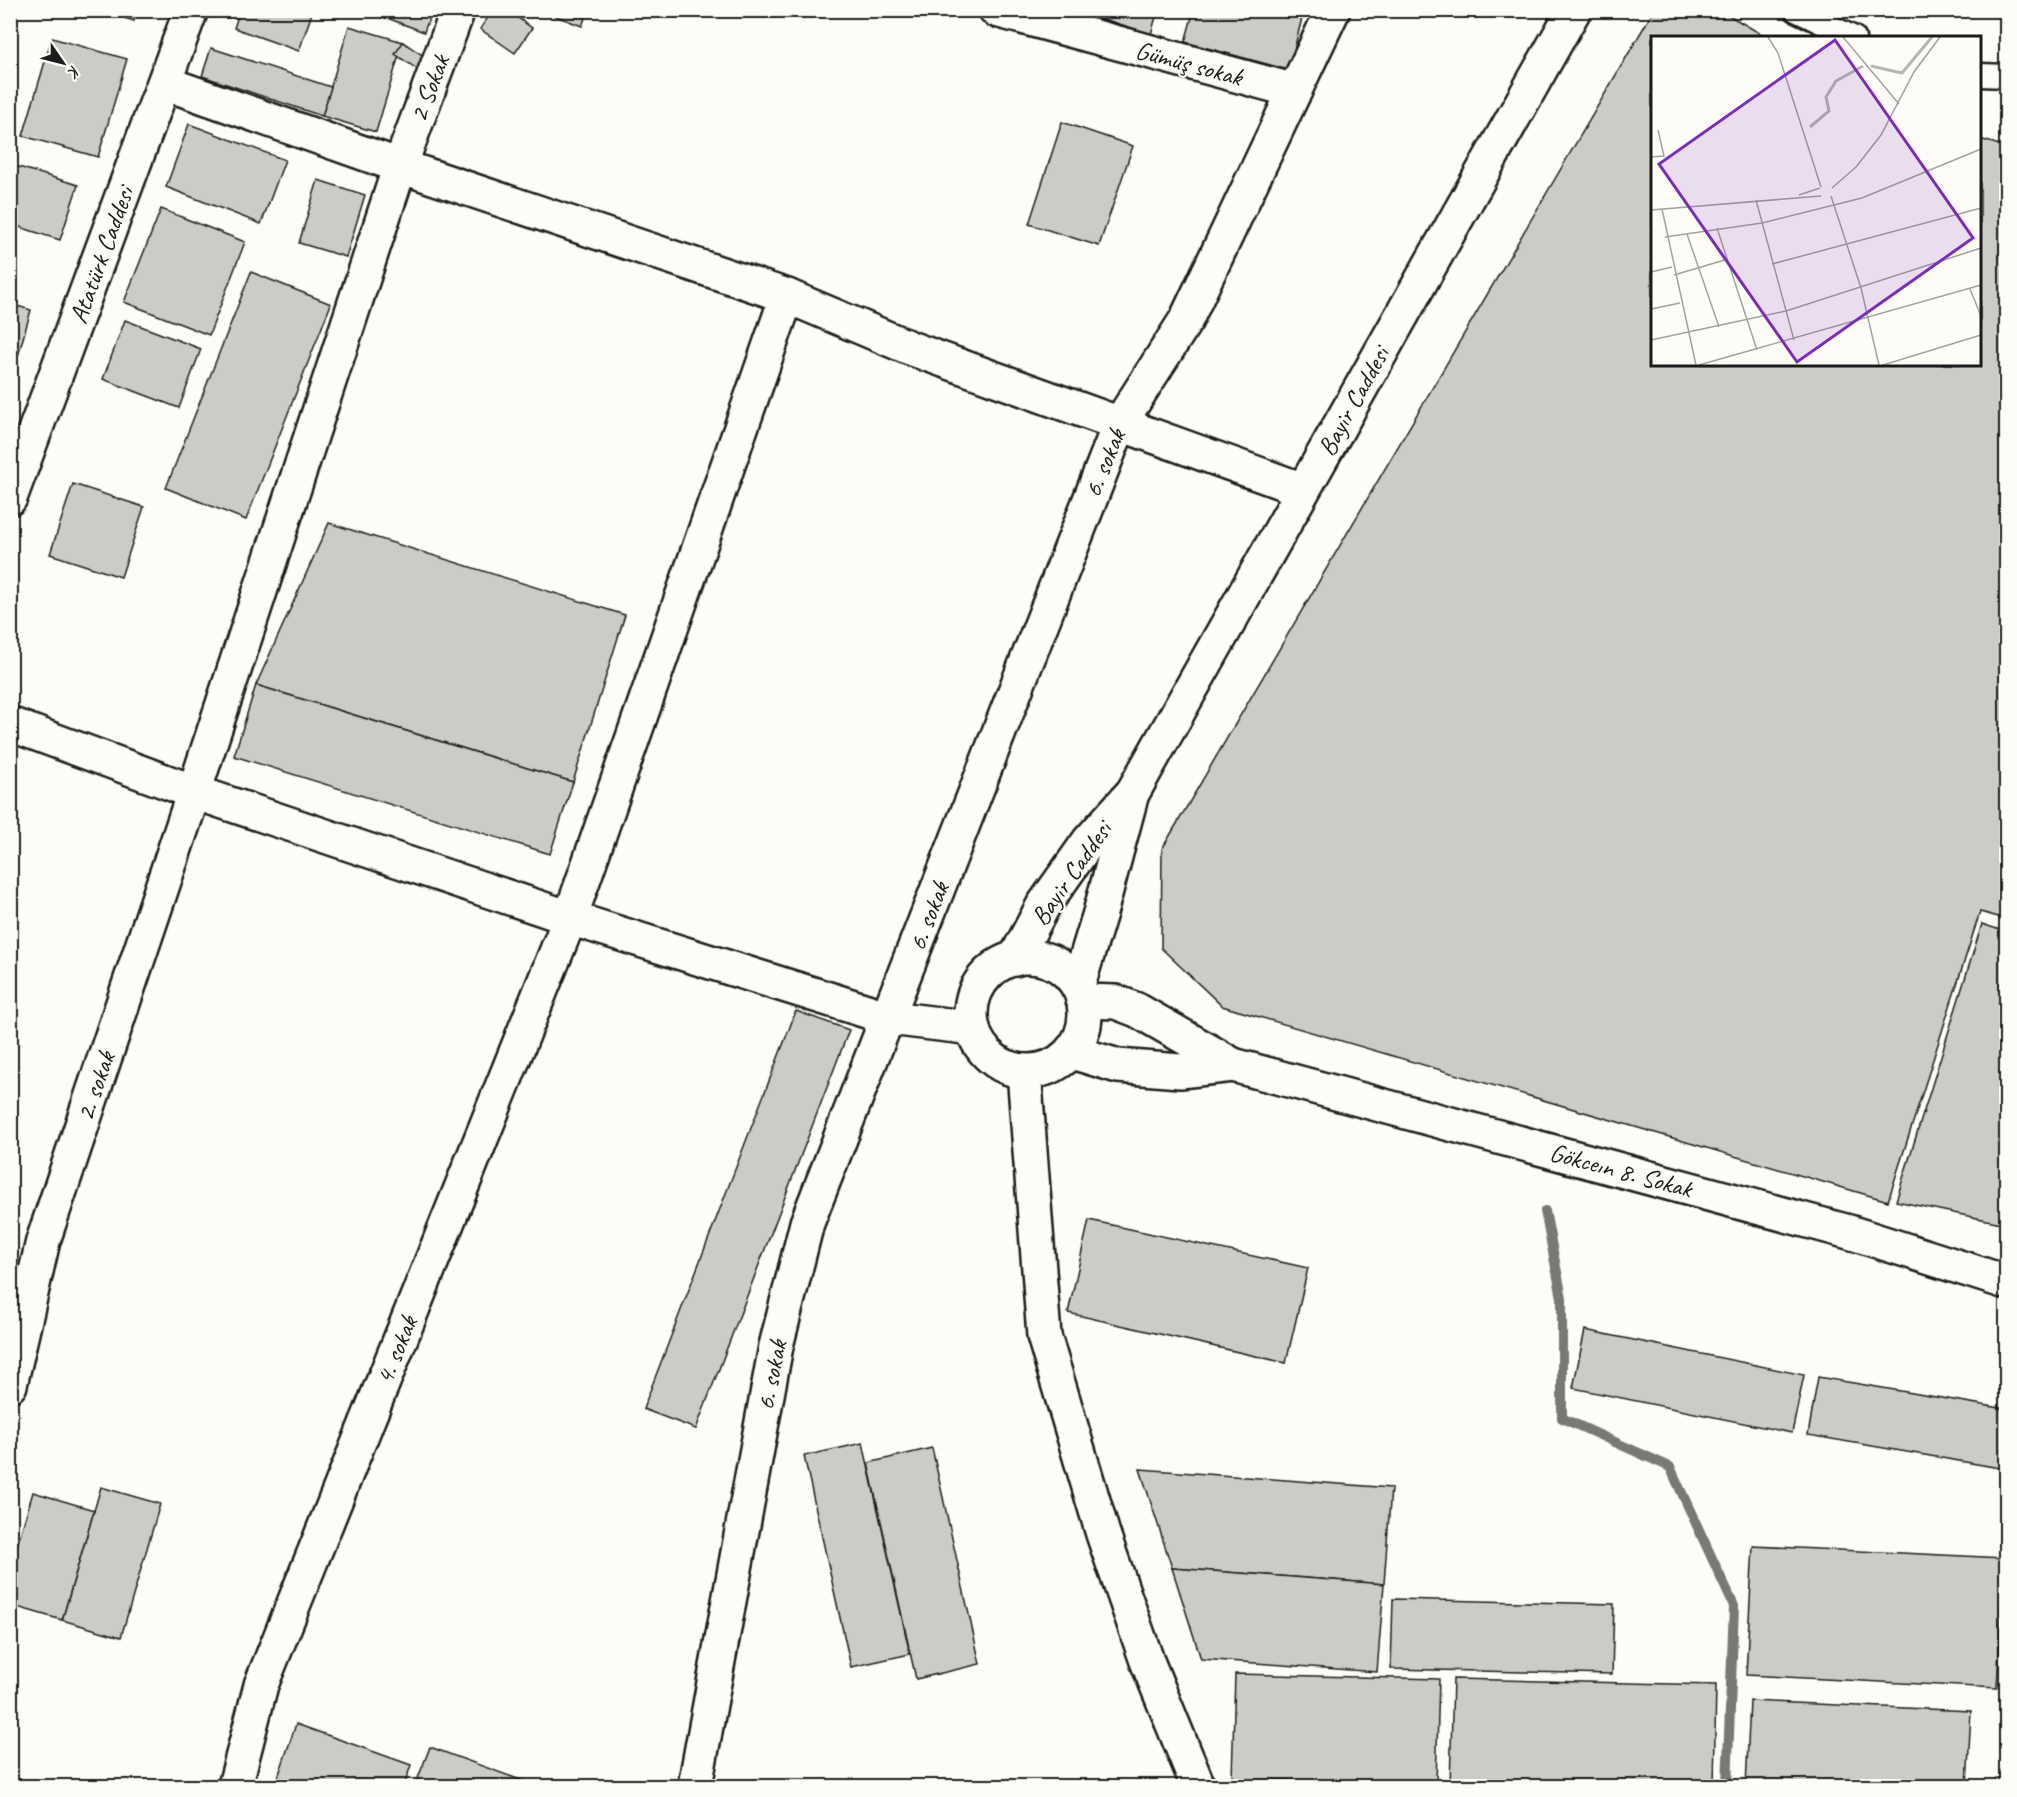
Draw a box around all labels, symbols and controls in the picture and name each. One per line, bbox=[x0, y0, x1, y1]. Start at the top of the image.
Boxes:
north arrow bbox=[33, 33, 93, 93]
street label: Gümüş sokak bbox=[1132, 33, 1248, 94]
inset map bbox=[1651, 36, 1981, 366]
street label: 2 Sokak bbox=[402, 49, 458, 126]
text: K bbox=[62, 62, 85, 83]
street label: Atatürk Caddesi bbox=[62, 180, 142, 328]
street label: Bayir Caddesi bbox=[1310, 338, 1398, 462]
street label: 6. sokak bbox=[1076, 422, 1134, 502]
street label: Bayir Caddesi bbox=[1024, 812, 1121, 932]
street label: 6. sokak bbox=[900, 875, 957, 955]
street label: 2. sokak bbox=[68, 1045, 123, 1125]
street label: Gökceın 8. Sokak bbox=[1546, 1136, 1697, 1206]
street label: 4. sokak bbox=[368, 1309, 426, 1389]
street label: 6. sokak bbox=[749, 1335, 795, 1413]

